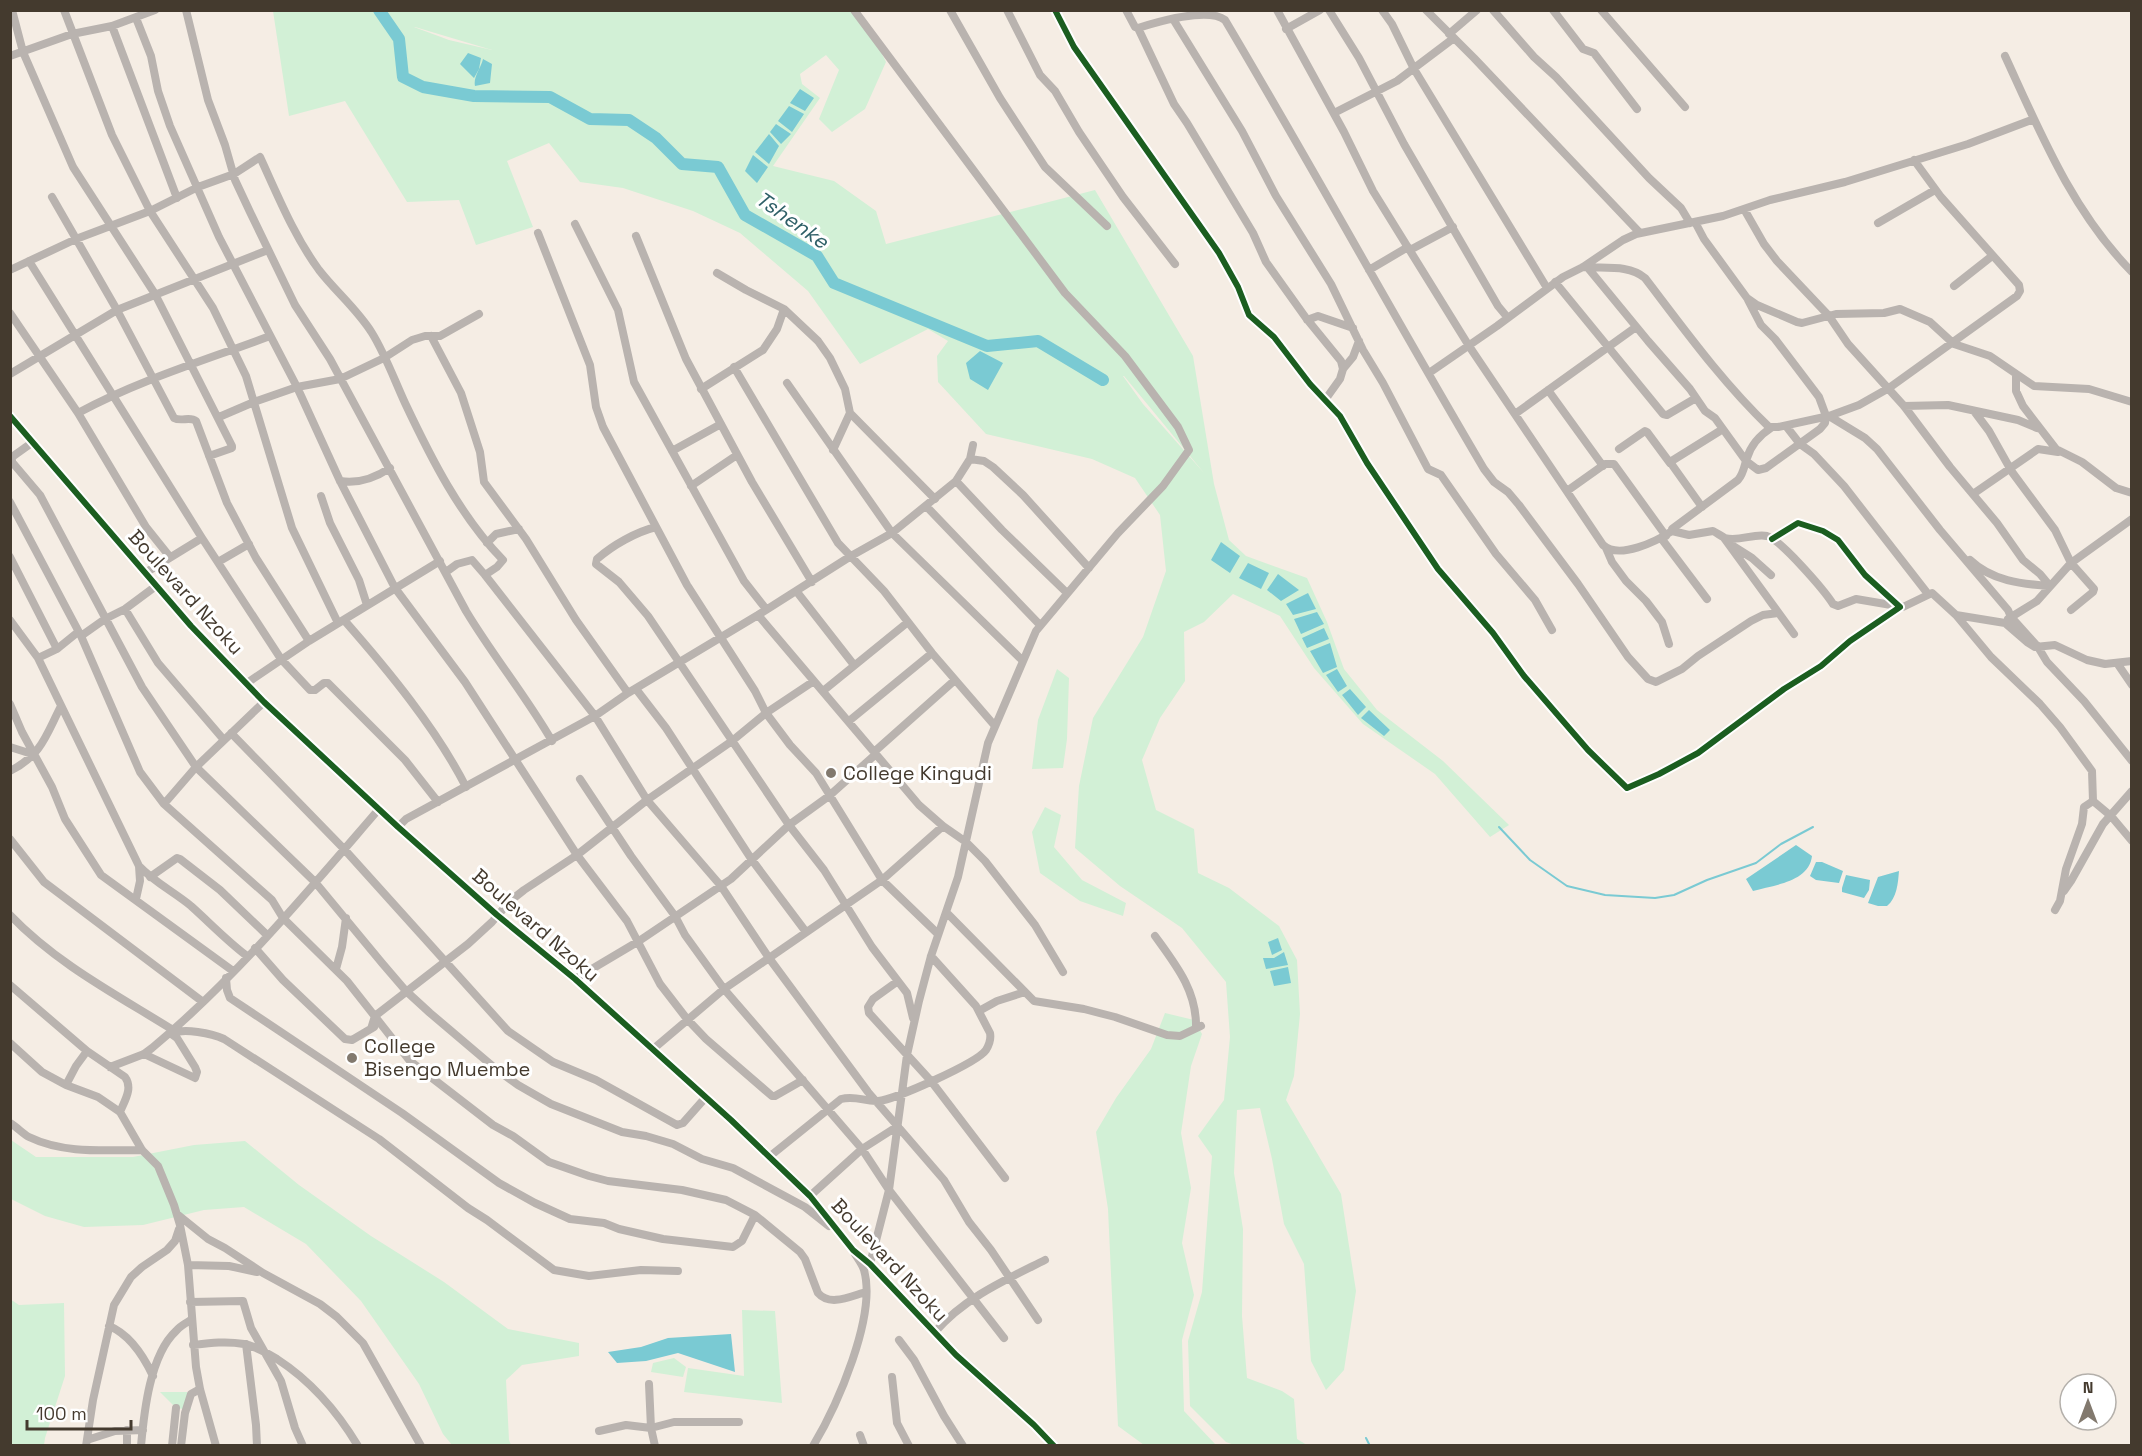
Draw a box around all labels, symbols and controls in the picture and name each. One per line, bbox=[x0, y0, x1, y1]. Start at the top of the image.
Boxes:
water label: Tshenke bbox=[751, 185, 835, 255]
street label: Boulevard Nzoku bbox=[123, 524, 249, 660]
place label: College Kingudi bbox=[843, 760, 992, 786]
marker: College Kingudi bbox=[824, 766, 838, 780]
street label: Boulevard Nzoku bbox=[467, 863, 605, 987]
place label: College Bisengo Muembe bbox=[364, 1033, 530, 1082]
marker: College Bisengo Muembe bbox=[345, 1051, 359, 1065]
street label: Boulevard Nzoku bbox=[826, 1193, 954, 1327]
north arrow bbox=[2058, 1372, 2118, 1432]
text: N bbox=[2083, 1377, 2093, 1398]
scale bar bbox=[27, 1393, 130, 1431]
text: 100 m bbox=[36, 1402, 87, 1425]

